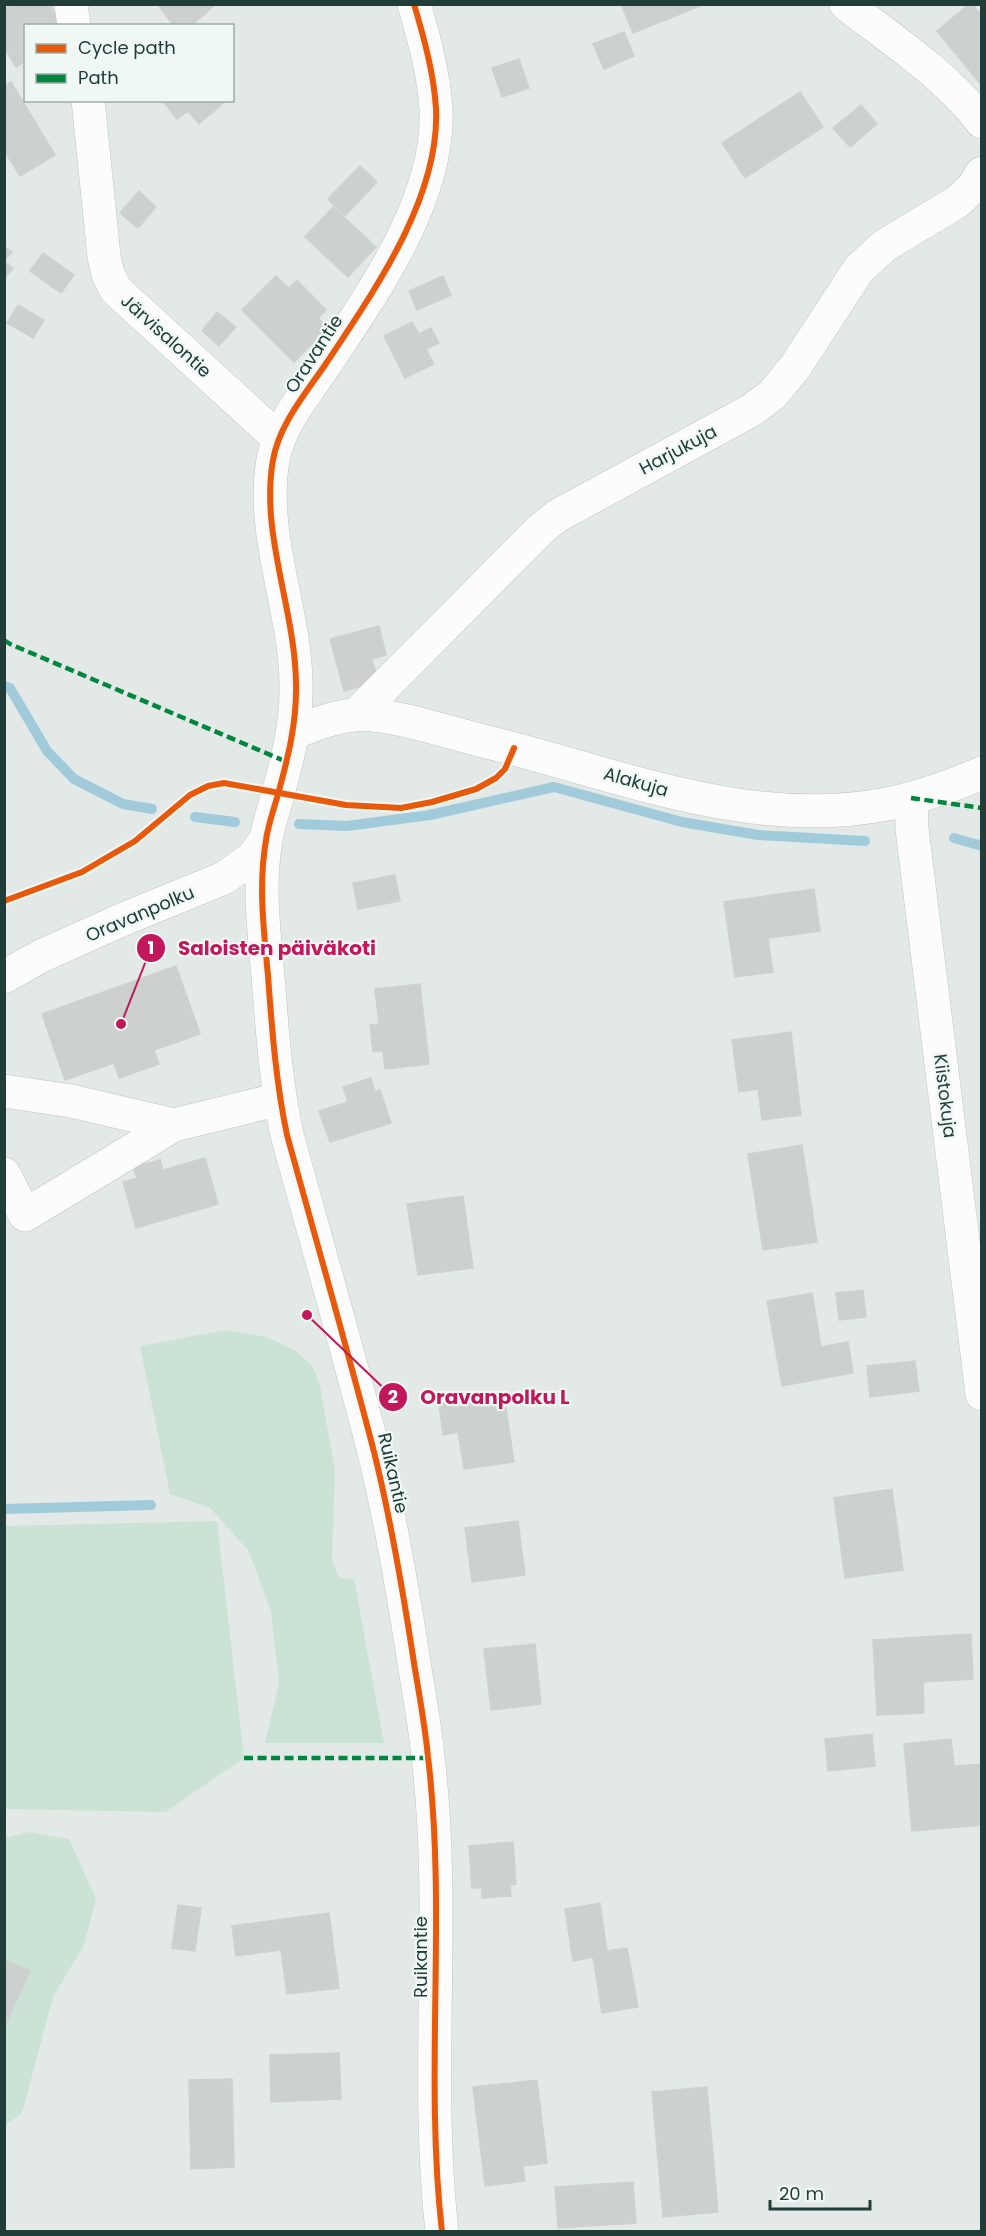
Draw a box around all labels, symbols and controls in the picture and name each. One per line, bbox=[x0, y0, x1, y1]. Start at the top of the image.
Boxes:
legend bbox=[24, 24, 234, 102]
text: Cycle path bbox=[78, 35, 176, 60]
text: Path bbox=[78, 65, 119, 90]
street label: Järvisalontie bbox=[116, 288, 217, 383]
street label: Oravantie bbox=[279, 310, 348, 398]
street label: Harjukuja bbox=[634, 419, 721, 480]
street label: Alakuja bbox=[601, 760, 671, 803]
street label: Oravanpolku bbox=[82, 879, 198, 948]
callout: Saloisten päiväkoti bbox=[136, 929, 388, 967]
text: Saloisten päiväkoti bbox=[178, 934, 376, 962]
text: 1 bbox=[148, 935, 154, 960]
street label: Kiistokuja bbox=[928, 1052, 963, 1139]
callout: Oravanpolku L bbox=[378, 1378, 582, 1416]
text: Oravanpolku L bbox=[420, 1383, 570, 1411]
text: 2 bbox=[388, 1384, 398, 1409]
street label: Ruikantie bbox=[372, 1430, 415, 1516]
street label: Ruikantie bbox=[408, 1916, 433, 1998]
scale bar bbox=[770, 2173, 870, 2211]
text: 20 m bbox=[779, 2181, 824, 2206]

